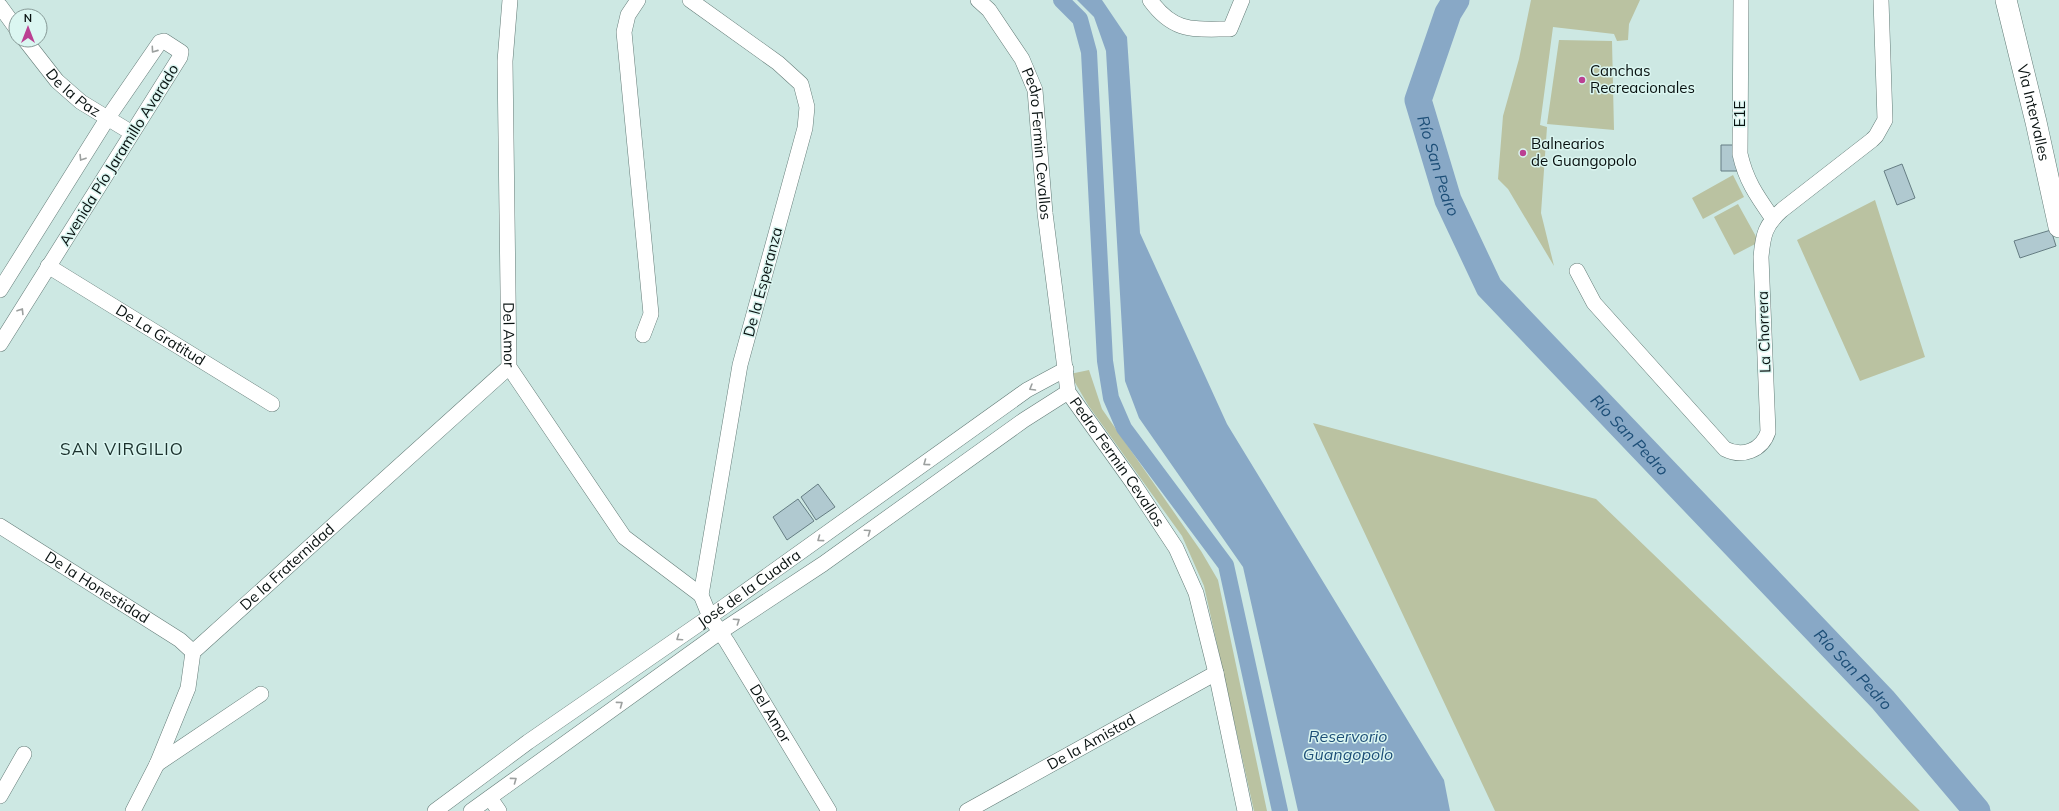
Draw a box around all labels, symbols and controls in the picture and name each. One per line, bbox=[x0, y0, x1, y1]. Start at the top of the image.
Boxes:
north arrow bbox=[8, 8, 48, 48]
text: N bbox=[24, 11, 32, 25]
one-way arrow bbox=[151, 46, 159, 53]
street label: Avenida Pío Jaramillo Avarado bbox=[55, 60, 182, 249]
place label: Canchas Recreacionales bbox=[1590, 61, 1695, 97]
street label: Vìa Intervalles bbox=[2013, 62, 2054, 163]
street label: De la Paz bbox=[42, 65, 104, 121]
street label: Pedro Fermin Cevallos bbox=[1018, 65, 1056, 221]
marker: Canchas Recreacionales bbox=[1577, 75, 1587, 85]
street label: E1E bbox=[1730, 101, 1749, 127]
water label: Río San Pedro bbox=[1413, 113, 1464, 219]
place label: Balnearios de Guangopolo bbox=[1531, 134, 1637, 170]
marker: Balnearios de Guangopolo bbox=[1518, 148, 1528, 158]
one-way arrow bbox=[79, 154, 87, 161]
street label: De la Esperanza bbox=[739, 225, 786, 339]
street label: La Chorrera bbox=[1753, 291, 1774, 373]
street label: De La Gratitud bbox=[112, 300, 209, 370]
street label: Del Amor bbox=[499, 302, 519, 368]
one-way arrow bbox=[16, 308, 23, 315]
one-way arrow bbox=[1029, 383, 1036, 390]
water label: Río San Pedro bbox=[1587, 390, 1673, 479]
street label: Pedro Fermin Cevallos bbox=[1066, 393, 1169, 530]
district label: SAN VIRGILIO bbox=[60, 438, 184, 459]
one-way arrow bbox=[923, 458, 930, 466]
street label: De la Fraternidad bbox=[236, 519, 338, 614]
one-way arrow bbox=[863, 530, 870, 537]
one-way arrow bbox=[817, 534, 824, 541]
street label: José de la Cuadra bbox=[694, 545, 804, 631]
street label: De la Honestidad bbox=[42, 547, 153, 627]
one-way arrow bbox=[733, 618, 740, 626]
water label: Río San Pedro bbox=[1810, 624, 1897, 714]
one-way arrow bbox=[677, 633, 684, 640]
street label: Del Amor bbox=[746, 681, 796, 747]
one-way arrow bbox=[616, 701, 623, 709]
street label: De la Amistad bbox=[1043, 710, 1139, 774]
water label: Reservorio Guangopolo bbox=[1303, 726, 1393, 764]
one-way arrow bbox=[510, 778, 517, 785]

